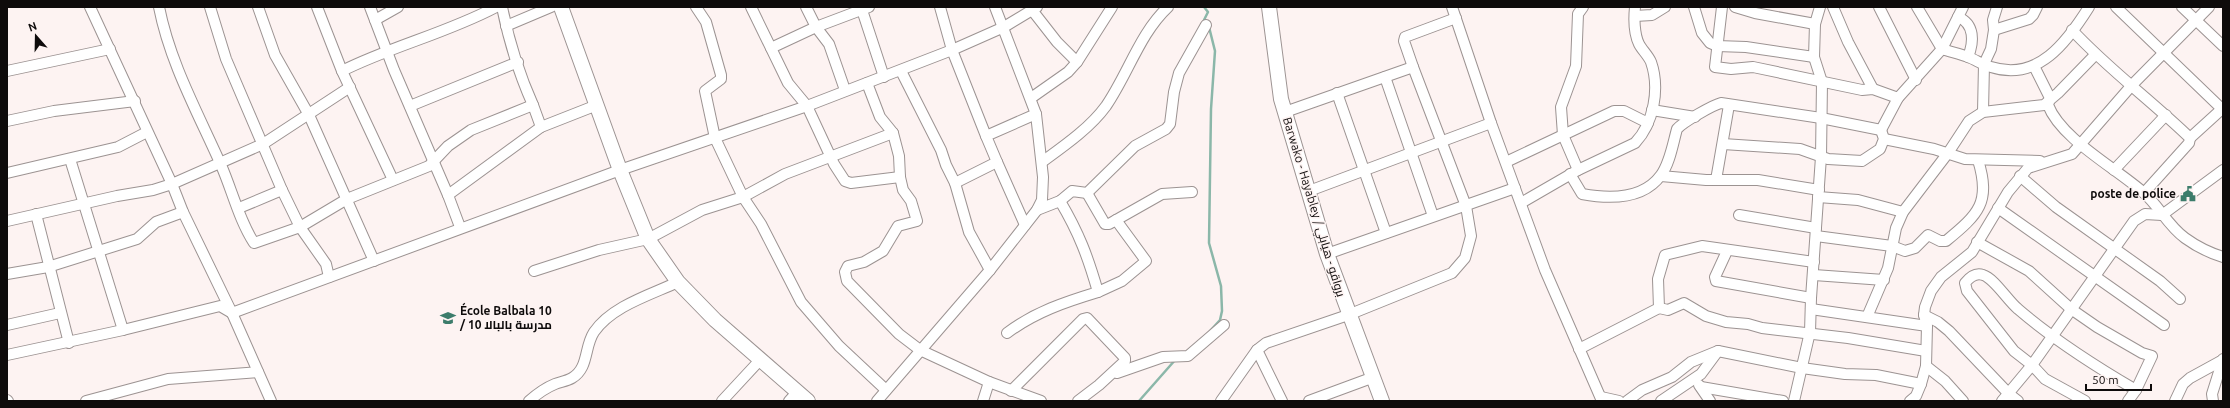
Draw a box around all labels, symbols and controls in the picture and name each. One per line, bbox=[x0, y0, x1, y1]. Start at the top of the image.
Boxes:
north arrow bbox=[16, 16, 56, 56]
text: N bbox=[27, 20, 38, 34]
street label: Barwako - Hayabley / برواقو - هيابلي bbox=[1277, 116, 1348, 299]
public building icon: poste de police bbox=[2179, 185, 2197, 203]
place label: poste de police bbox=[2090, 187, 2176, 200]
place label: École Balbala 10 / مدرسة بالبالا 10 bbox=[459, 302, 552, 333]
school or university icon: École Balbala 10 / مدرسة بالبالا 10 bbox=[439, 309, 457, 327]
scale bar bbox=[2086, 366, 2151, 392]
text: 50 m bbox=[2092, 373, 2119, 386]

